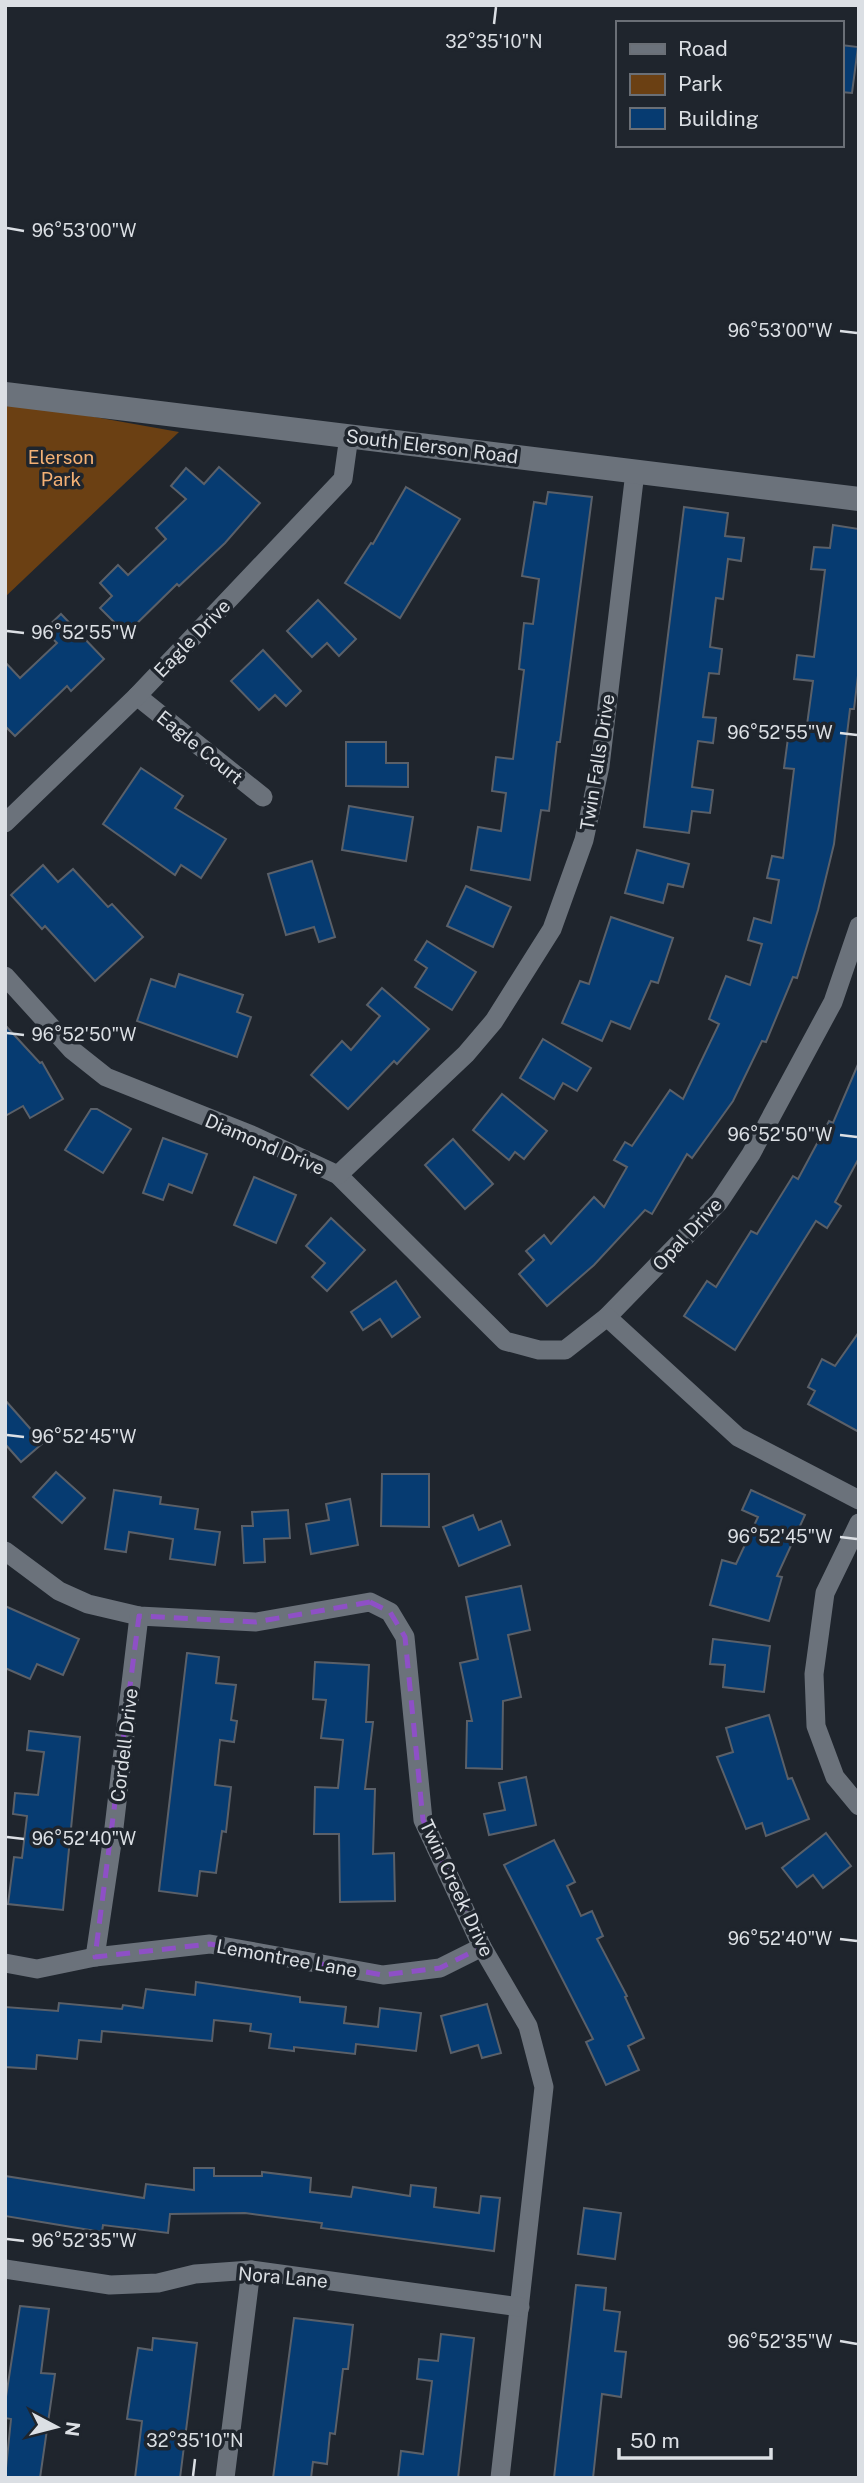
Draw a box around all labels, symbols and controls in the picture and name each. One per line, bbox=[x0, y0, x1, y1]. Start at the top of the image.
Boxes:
legend bbox=[616, 21, 843, 147]
text: 32°35'10"N bbox=[445, 31, 543, 52]
text: Road bbox=[678, 36, 728, 61]
text: Park bbox=[678, 71, 723, 96]
text: Building bbox=[678, 106, 759, 131]
text: 96°53'00"W bbox=[32, 220, 136, 241]
text: 96°53'00"W bbox=[728, 320, 832, 341]
street label: South Elerson Road bbox=[345, 425, 519, 467]
park label: Elerson Park bbox=[28, 446, 94, 490]
street label: Eagle Drive bbox=[149, 594, 235, 682]
text: 96°52'55"W bbox=[31, 622, 137, 643]
street label: Twin Falls Drive bbox=[575, 692, 619, 832]
street label: Eagle Court bbox=[153, 706, 247, 788]
text: 96°52'55"W bbox=[727, 722, 833, 743]
text: 96°52'50"W bbox=[32, 1024, 136, 1045]
street label: Diamond Drive bbox=[202, 1109, 328, 1179]
text: 96°52'50"W bbox=[728, 1124, 832, 1145]
street label: Opal Drive bbox=[648, 1193, 726, 1275]
text: 96°52'45"W bbox=[32, 1426, 136, 1447]
text: 96°52'45"W bbox=[728, 1526, 832, 1547]
street label: Cordell Drive bbox=[106, 1687, 142, 1803]
street label: Twin Creek Drive bbox=[416, 1816, 498, 1960]
text: 96°52'40"W bbox=[32, 1828, 136, 1849]
text: 96°52'40"W bbox=[728, 1928, 832, 1949]
street label: Lemontree Lane bbox=[215, 1935, 359, 1981]
text: 96°52'35"W bbox=[31, 2230, 137, 2251]
street label: Nora Lane bbox=[237, 2262, 329, 2292]
text: 96°52'35"W bbox=[727, 2331, 833, 2352]
north arrow bbox=[21, 2392, 91, 2462]
scale bar bbox=[619, 2416, 771, 2460]
text: N bbox=[61, 2420, 85, 2438]
text: 50 m bbox=[630, 2428, 680, 2453]
text: 32°35'10"N bbox=[146, 2430, 244, 2451]

